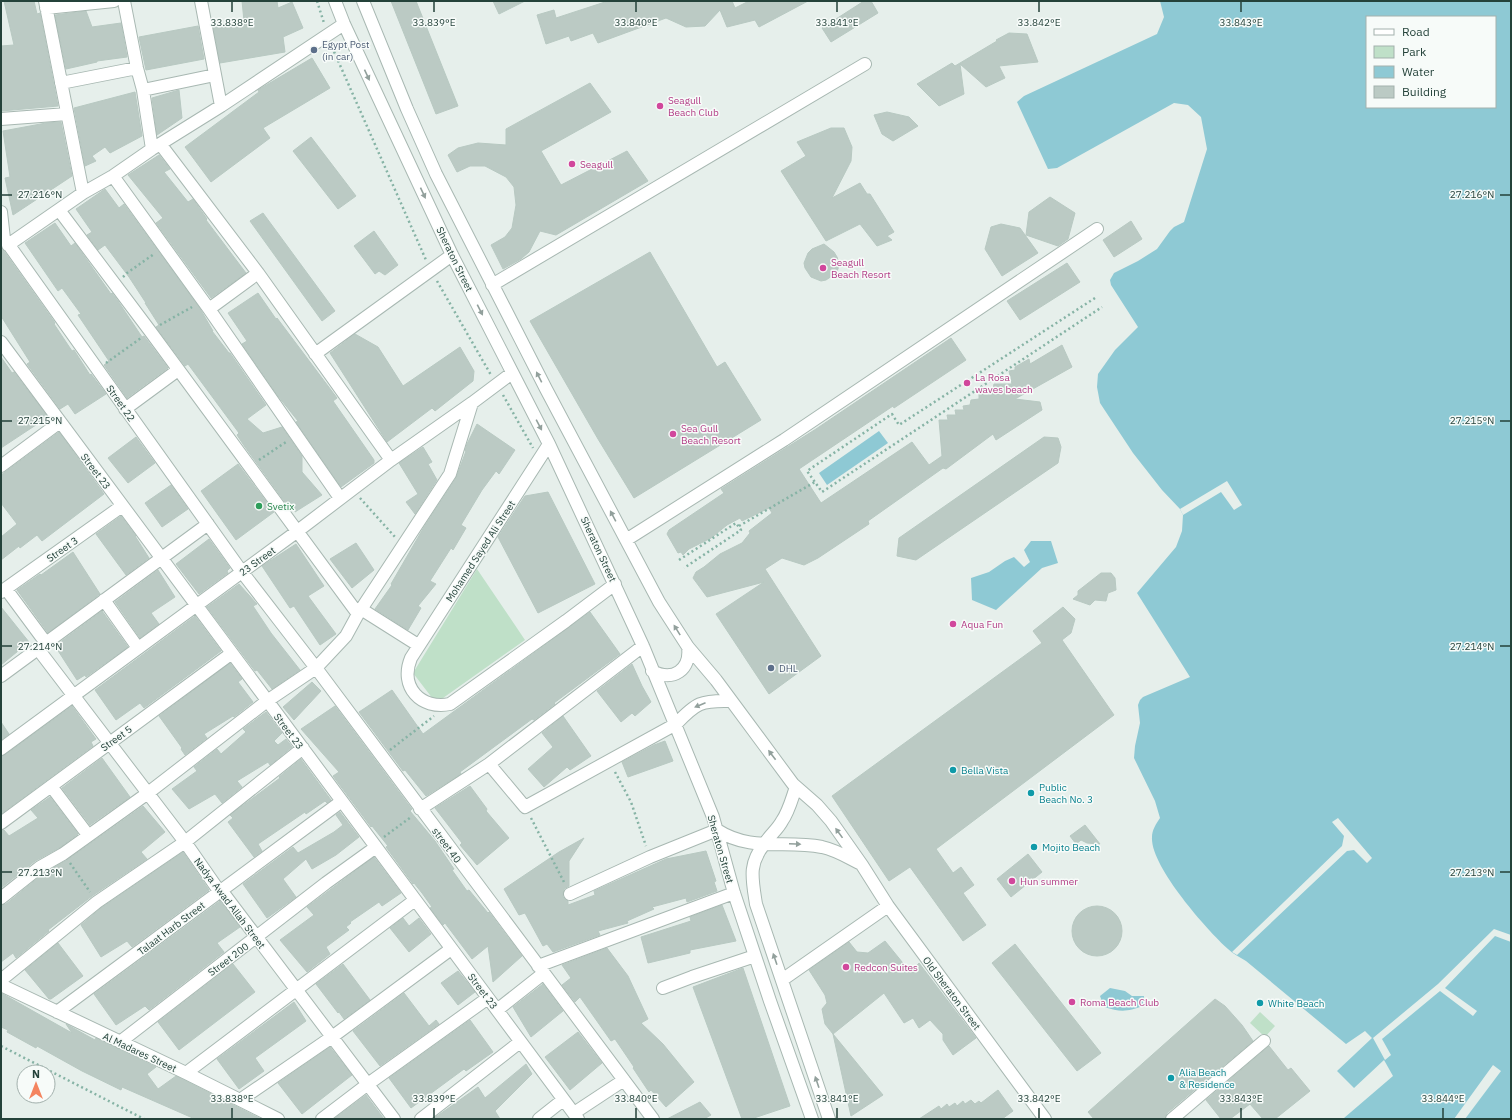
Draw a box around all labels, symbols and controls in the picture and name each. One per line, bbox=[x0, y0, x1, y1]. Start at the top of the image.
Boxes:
text: 33.838°E bbox=[210, 16, 254, 29]
text: 33.839°E bbox=[412, 16, 456, 29]
text: 33.840°E bbox=[614, 16, 658, 29]
text: 33.841°E bbox=[815, 16, 859, 29]
text: 33.842°E bbox=[1017, 16, 1061, 29]
text: 33.843°E bbox=[1219, 16, 1263, 29]
legend bbox=[1366, 16, 1496, 108]
text: Road bbox=[1402, 24, 1430, 39]
place label: Egypt Post (in car) bbox=[322, 38, 370, 63]
text: Park bbox=[1402, 44, 1427, 59]
marker: Egypt Post (in car) bbox=[309, 45, 319, 55]
text: Water bbox=[1402, 64, 1435, 79]
one-way arrow bbox=[364, 70, 370, 81]
text: Building bbox=[1402, 84, 1447, 99]
place label: Seagull Beach Club bbox=[668, 94, 719, 119]
marker: Seagull Beach Club bbox=[655, 101, 665, 111]
place label: Seagull bbox=[580, 158, 613, 171]
marker: Seagull bbox=[567, 159, 577, 169]
one-way arrow bbox=[420, 187, 426, 199]
text: 27.216°N bbox=[18, 188, 62, 201]
text: 27.216°N bbox=[1450, 188, 1494, 201]
street label: Sheraton Street bbox=[433, 225, 476, 294]
place label: Seagull Beach Resort bbox=[831, 256, 891, 281]
marker: Seagull Beach Resort bbox=[818, 263, 828, 273]
one-way arrow bbox=[477, 304, 483, 315]
one-way arrow bbox=[536, 371, 542, 383]
place label: La Rosa waves beach bbox=[975, 371, 1033, 396]
marker: La Rosa waves beach bbox=[962, 378, 972, 388]
street label: Street 22 bbox=[103, 382, 138, 424]
text: 27.215°N bbox=[18, 414, 62, 427]
text: 27.215°N bbox=[1450, 414, 1494, 427]
one-way arrow bbox=[536, 419, 543, 431]
place label: Sea Gull Beach Resort bbox=[681, 422, 741, 447]
marker: Sea Gull Beach Resort bbox=[668, 429, 678, 439]
street label: Street 23 bbox=[78, 451, 113, 492]
street label: Mohamed Sayed Ali Street bbox=[443, 498, 518, 604]
place label: Svetix bbox=[267, 500, 294, 513]
marker: Svetix bbox=[254, 501, 264, 511]
one-way arrow bbox=[610, 510, 617, 522]
street label: Sheraton Street bbox=[578, 515, 620, 584]
street label: Street 3 bbox=[44, 534, 81, 565]
street label: 23 Street bbox=[237, 544, 278, 579]
place label: Aqua Fun bbox=[961, 618, 1003, 631]
marker: Aqua Fun bbox=[948, 619, 958, 629]
one-way arrow bbox=[673, 624, 680, 636]
text: 27.214°N bbox=[18, 640, 62, 653]
text: 27.214°N bbox=[1450, 640, 1494, 653]
place label: DHL bbox=[779, 662, 798, 675]
marker: DHL bbox=[766, 663, 776, 673]
one-way arrow bbox=[694, 702, 706, 708]
street label: Street 23 bbox=[271, 711, 306, 752]
street label: Street 5 bbox=[98, 723, 135, 754]
one-way arrow bbox=[768, 750, 777, 761]
place label: Bella Vista bbox=[961, 764, 1009, 777]
marker: Bella Vista bbox=[948, 765, 958, 775]
place label: Public Beach No. 3 bbox=[1039, 781, 1093, 806]
marker: Public Beach No. 3 bbox=[1026, 788, 1036, 798]
street label: Sheraton Street bbox=[705, 813, 737, 885]
street label: street 40 bbox=[429, 825, 464, 865]
one-way arrow bbox=[835, 828, 843, 838]
one-way arrow bbox=[789, 841, 801, 848]
place label: Mojito Beach bbox=[1042, 841, 1100, 854]
marker: Mojito Beach bbox=[1029, 842, 1039, 852]
street label: Nadya Awad Allah Street bbox=[191, 855, 268, 952]
text: 27.213°N bbox=[18, 866, 62, 879]
text: 27.213°N bbox=[1450, 866, 1494, 879]
place label: Hun summer bbox=[1020, 875, 1078, 888]
marker: Hun summer bbox=[1007, 876, 1017, 886]
street label: Talaat Harb Street bbox=[135, 898, 208, 958]
street label: Street 200 bbox=[205, 940, 251, 979]
one-way arrow bbox=[771, 953, 777, 965]
street label: Old Sheraton Street bbox=[920, 954, 984, 1033]
place label: Redcon Suites bbox=[854, 961, 918, 974]
marker: Redcon Suites bbox=[841, 962, 851, 972]
street label: Street 23 bbox=[465, 971, 500, 1012]
place label: Roma Beach Club bbox=[1080, 996, 1159, 1009]
marker: Roma Beach Club bbox=[1067, 997, 1077, 1007]
place label: White Beach bbox=[1268, 997, 1324, 1010]
marker: White Beach bbox=[1255, 998, 1265, 1008]
street label: Al Madares Street bbox=[101, 1030, 179, 1075]
north arrow bbox=[16, 1064, 56, 1104]
place label: Alia Beach & Residence bbox=[1179, 1066, 1235, 1091]
text: N bbox=[32, 1067, 40, 1081]
marker: Alia Beach & Residence bbox=[1166, 1073, 1176, 1083]
one-way arrow bbox=[813, 1076, 819, 1088]
text: 33.838°E bbox=[210, 1092, 254, 1105]
text: 33.839°E bbox=[412, 1092, 456, 1105]
text: 33.840°E bbox=[614, 1092, 658, 1105]
text: 33.841°E bbox=[815, 1092, 859, 1105]
text: 33.842°E bbox=[1017, 1092, 1061, 1105]
text: 33.843°E bbox=[1219, 1092, 1263, 1105]
text: 33.844°E bbox=[1421, 1092, 1465, 1105]

